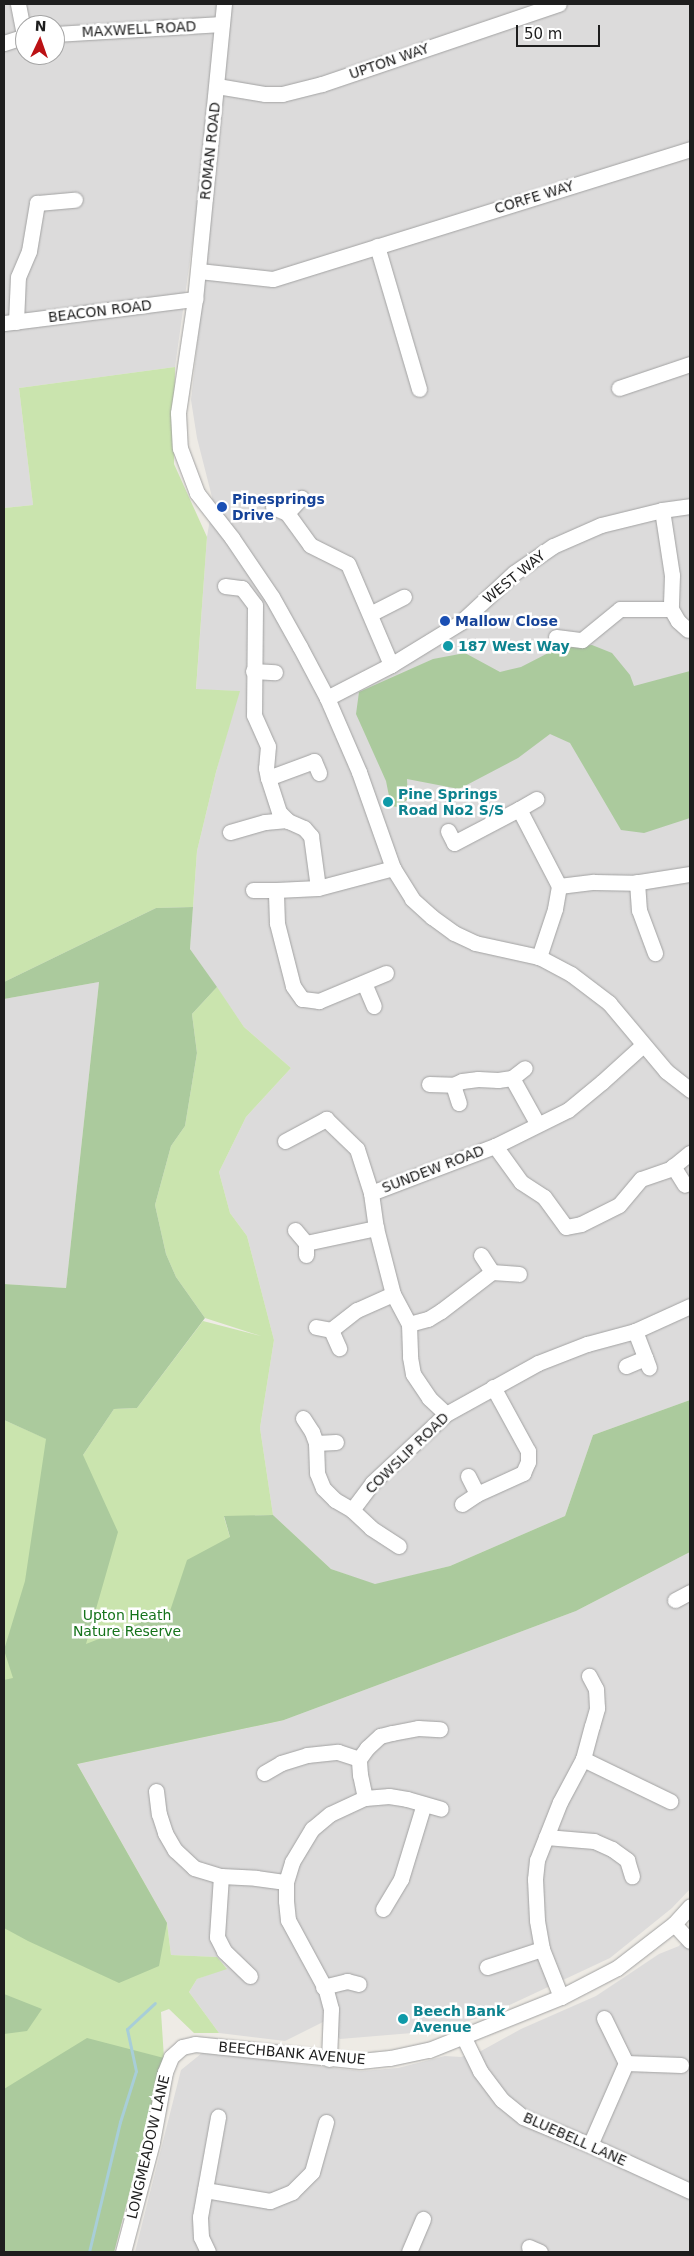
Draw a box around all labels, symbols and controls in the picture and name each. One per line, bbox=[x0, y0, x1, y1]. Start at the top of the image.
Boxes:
north arrow bbox=[15, 15, 65, 65]
scale bar bbox=[519, 15, 603, 47]
text: N bbox=[34, 18, 47, 34]
street label: MAXWELL ROAD bbox=[81, 18, 197, 40]
text: 50 m bbox=[524, 25, 562, 43]
street label: UPTON WAY bbox=[347, 39, 431, 83]
street label: ROMAN ROAD bbox=[197, 101, 223, 201]
street label: CORFE WAY bbox=[492, 177, 576, 217]
street label: BEACON ROAD bbox=[47, 296, 153, 326]
place label: Pinesprings Drive bbox=[232, 491, 325, 524]
marker: Pinesprings Drive bbox=[216, 501, 228, 513]
street label: WEST WAY bbox=[480, 547, 548, 607]
place label: Mallow Close bbox=[455, 613, 558, 629]
marker: Mallow Close bbox=[439, 615, 451, 627]
place label: 187 West Way bbox=[458, 638, 570, 654]
marker: 187 West Way bbox=[442, 640, 454, 652]
place label: Pine Springs Road No2 S/S bbox=[398, 786, 504, 819]
marker: Pine Springs Road No2 S/S bbox=[382, 796, 394, 808]
street label: SUNDEW ROAD bbox=[379, 1142, 487, 1196]
street label: COWSLIP ROAD bbox=[362, 1409, 452, 1497]
park label: Upton Heath Nature Reserve bbox=[73, 1607, 181, 1640]
place label: Beech Bank Avenue bbox=[413, 2003, 505, 2035]
marker: Beech Bank Avenue bbox=[397, 2013, 409, 2025]
street label: BEECHBANK AVENUE bbox=[218, 2038, 366, 2068]
street label: LONGMEADOW LANE bbox=[123, 2073, 173, 2221]
street label: BLUEBELL LANE bbox=[521, 2109, 629, 2169]

